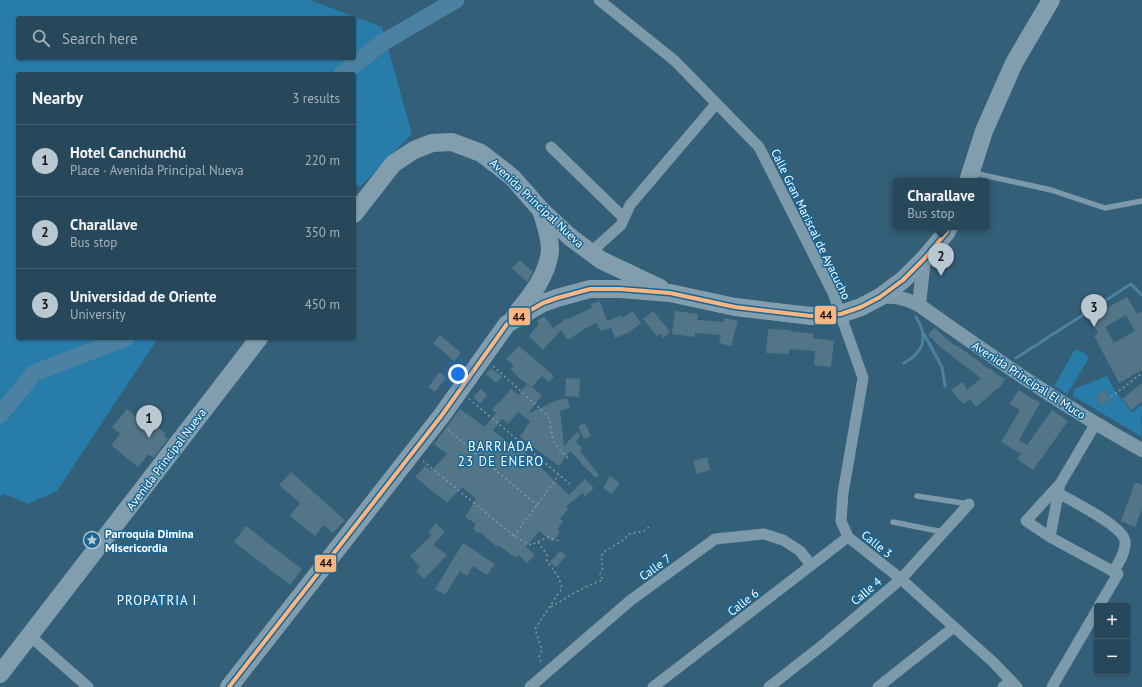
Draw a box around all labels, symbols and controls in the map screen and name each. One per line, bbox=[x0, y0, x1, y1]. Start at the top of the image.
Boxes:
search box bbox=[16, 16, 356, 60]
icon: search bbox=[30, 27, 52, 49]
text: Search here bbox=[62, 29, 138, 48]
text: Nearby bbox=[32, 87, 83, 109]
text: 3 results bbox=[292, 90, 340, 107]
text: Hotel Canchunchú bbox=[70, 143, 186, 162]
street label: Calle Gran Mariscal de Ayacucho bbox=[768, 146, 854, 302]
text: 1 bbox=[41, 152, 49, 169]
text: 220 m bbox=[305, 152, 340, 169]
street label: Avenida Principal Nueva bbox=[487, 155, 587, 251]
text: Place · Avenida Principal Nueva bbox=[70, 162, 244, 179]
popup bbox=[893, 178, 989, 230]
text: Charallave bbox=[907, 186, 975, 205]
text: Bus stop bbox=[907, 205, 954, 222]
text: Charallave bbox=[70, 215, 138, 234]
text: 2 bbox=[41, 224, 49, 241]
text: 350 m bbox=[305, 224, 340, 241]
text: Bus stop bbox=[70, 234, 117, 251]
pin: 2 bbox=[928, 243, 954, 276]
text: Universidad de Oriente bbox=[70, 287, 217, 306]
pin: 3 bbox=[1081, 294, 1107, 327]
text: 3 bbox=[41, 296, 49, 313]
text: 450 m bbox=[305, 296, 340, 313]
line badge: 44 bbox=[814, 305, 837, 325]
text: University bbox=[70, 306, 126, 323]
line badge: 44 bbox=[508, 307, 531, 326]
text: 44 bbox=[820, 308, 833, 322]
text: 44 bbox=[513, 310, 526, 324]
street label: Avenida Principal El Muco bbox=[969, 338, 1089, 422]
your location bbox=[448, 364, 468, 384]
street label: Avenida Principal Nueva bbox=[123, 405, 209, 513]
pin: 1 bbox=[136, 405, 162, 438]
district label: BARRIADA 23 DE ENERO bbox=[458, 438, 544, 470]
place label: Parroquia Dimina Misericordia bbox=[105, 526, 194, 555]
street label: Calle 3 bbox=[859, 527, 895, 561]
place icon: Parroquia Dimina Misericordia bbox=[82, 530, 102, 550]
street label: Calle 7 bbox=[636, 551, 674, 583]
line badge: 44 bbox=[314, 554, 337, 573]
text: 44 bbox=[320, 556, 333, 570]
street label: Calle 4 bbox=[848, 574, 885, 608]
street label: Calle 6 bbox=[724, 585, 762, 619]
district label: PROPATRIA I bbox=[117, 592, 197, 609]
map controls bbox=[1094, 603, 1130, 675]
button: + bbox=[1094, 603, 1130, 639]
button: − bbox=[1094, 639, 1130, 675]

